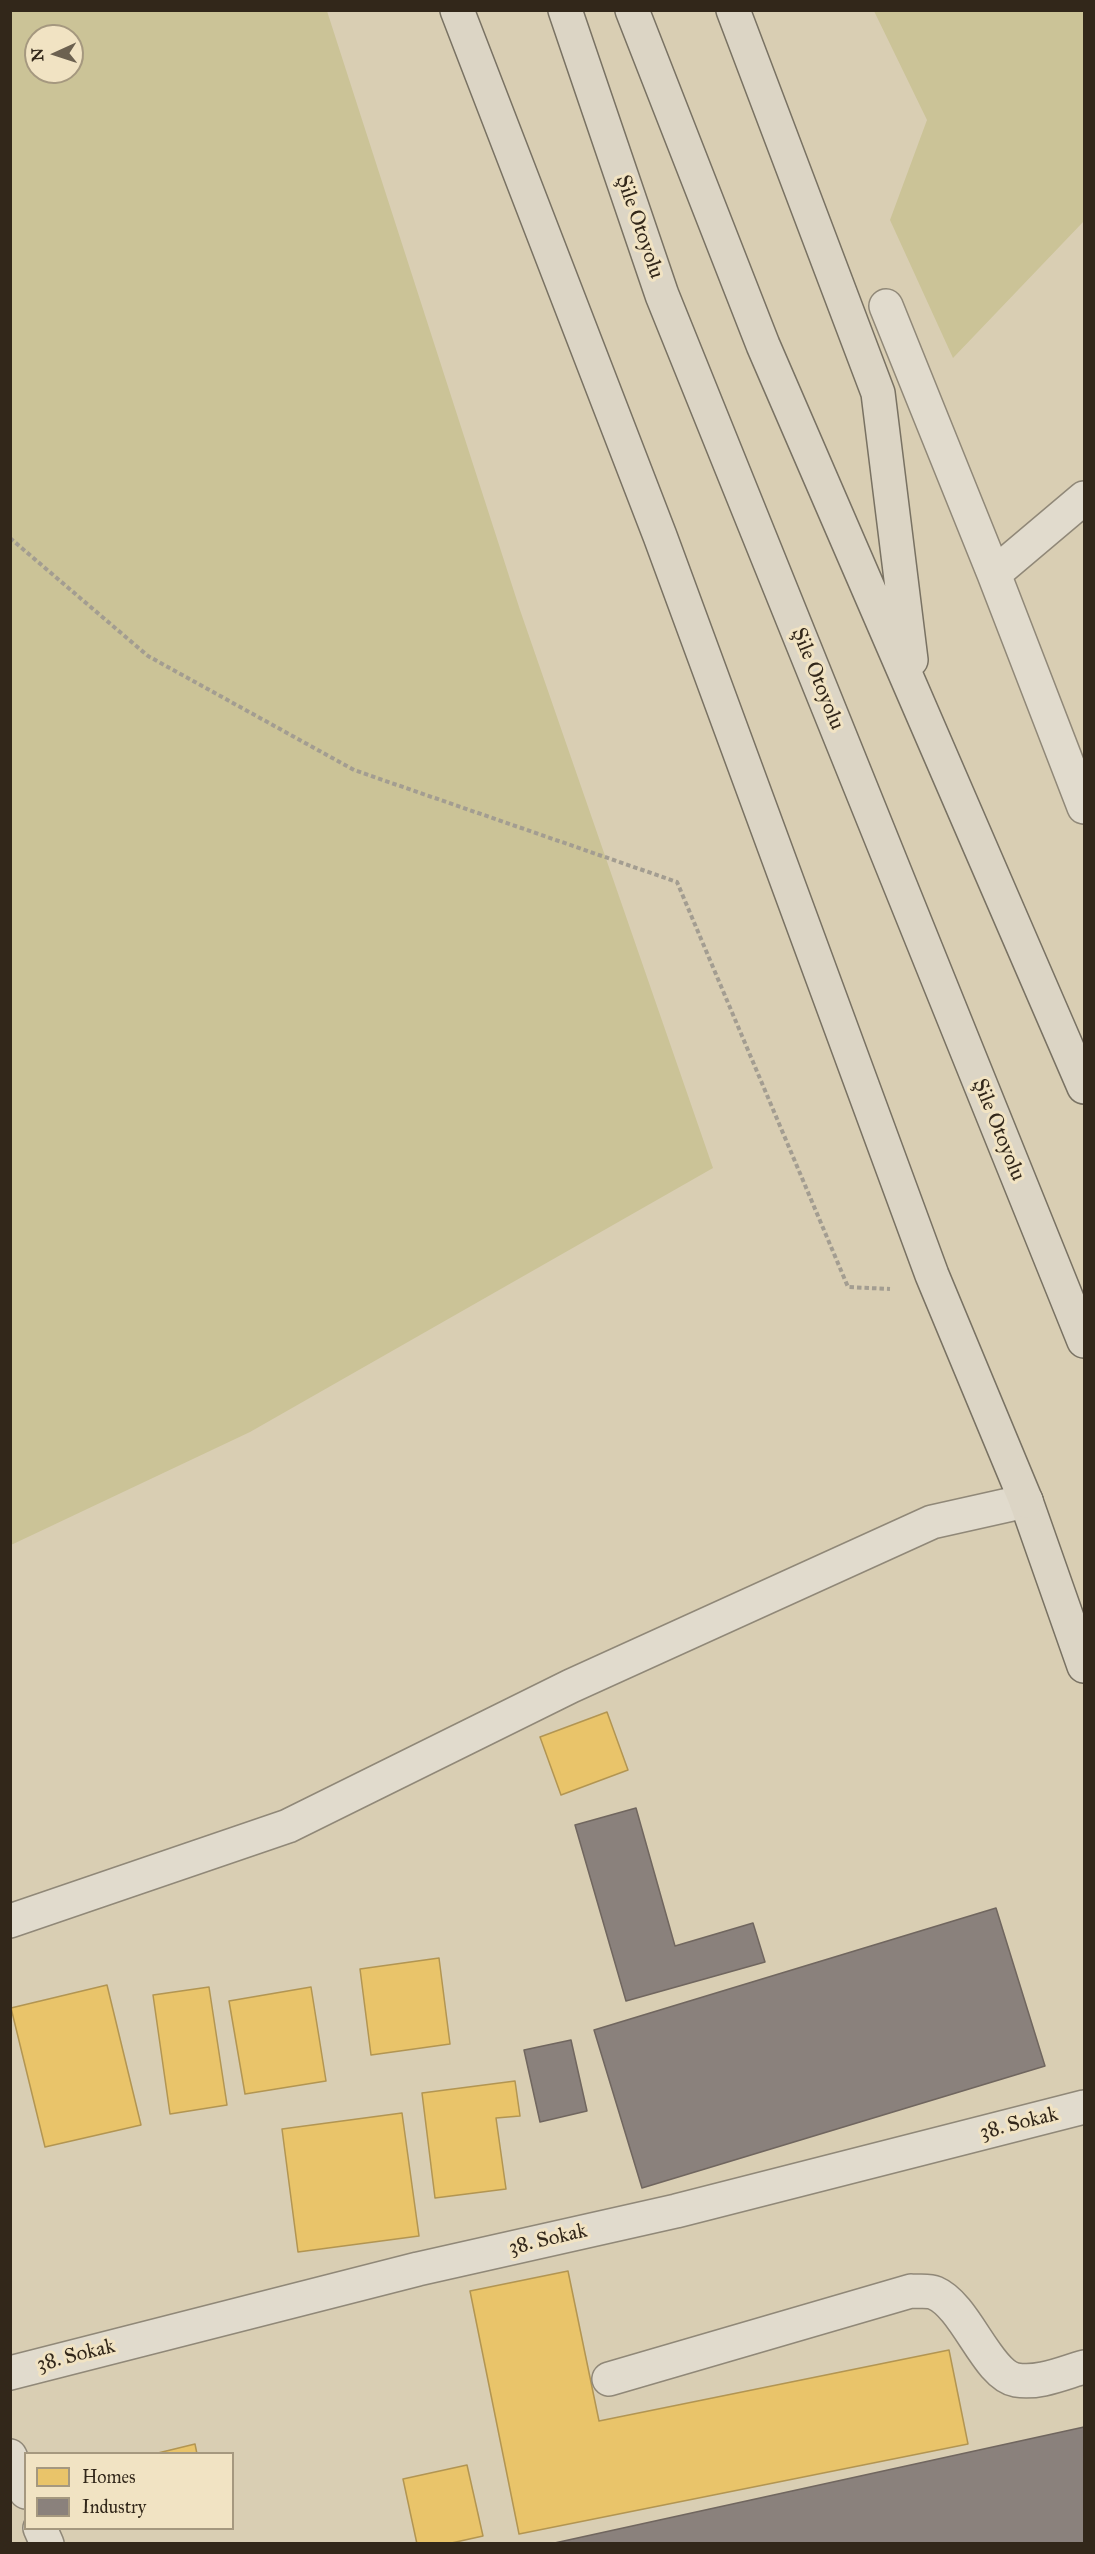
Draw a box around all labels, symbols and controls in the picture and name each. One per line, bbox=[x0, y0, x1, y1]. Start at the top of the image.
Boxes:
north arrow bbox=[24, 24, 84, 84]
text: N bbox=[28, 48, 47, 62]
street label: Şile Otoyolu bbox=[610, 172, 668, 282]
street label: Şile Otoyolu bbox=[785, 624, 849, 734]
street label: Şile Otoyolu bbox=[966, 1075, 1030, 1185]
street label: 38. Sokak bbox=[977, 2102, 1061, 2146]
street label: 38. Sokak bbox=[506, 2219, 590, 2261]
street label: 38. Sokak bbox=[34, 2334, 118, 2378]
legend bbox=[24, 2452, 234, 2530]
text: Homes bbox=[82, 2466, 136, 2488]
text: Industry bbox=[82, 2496, 146, 2518]

